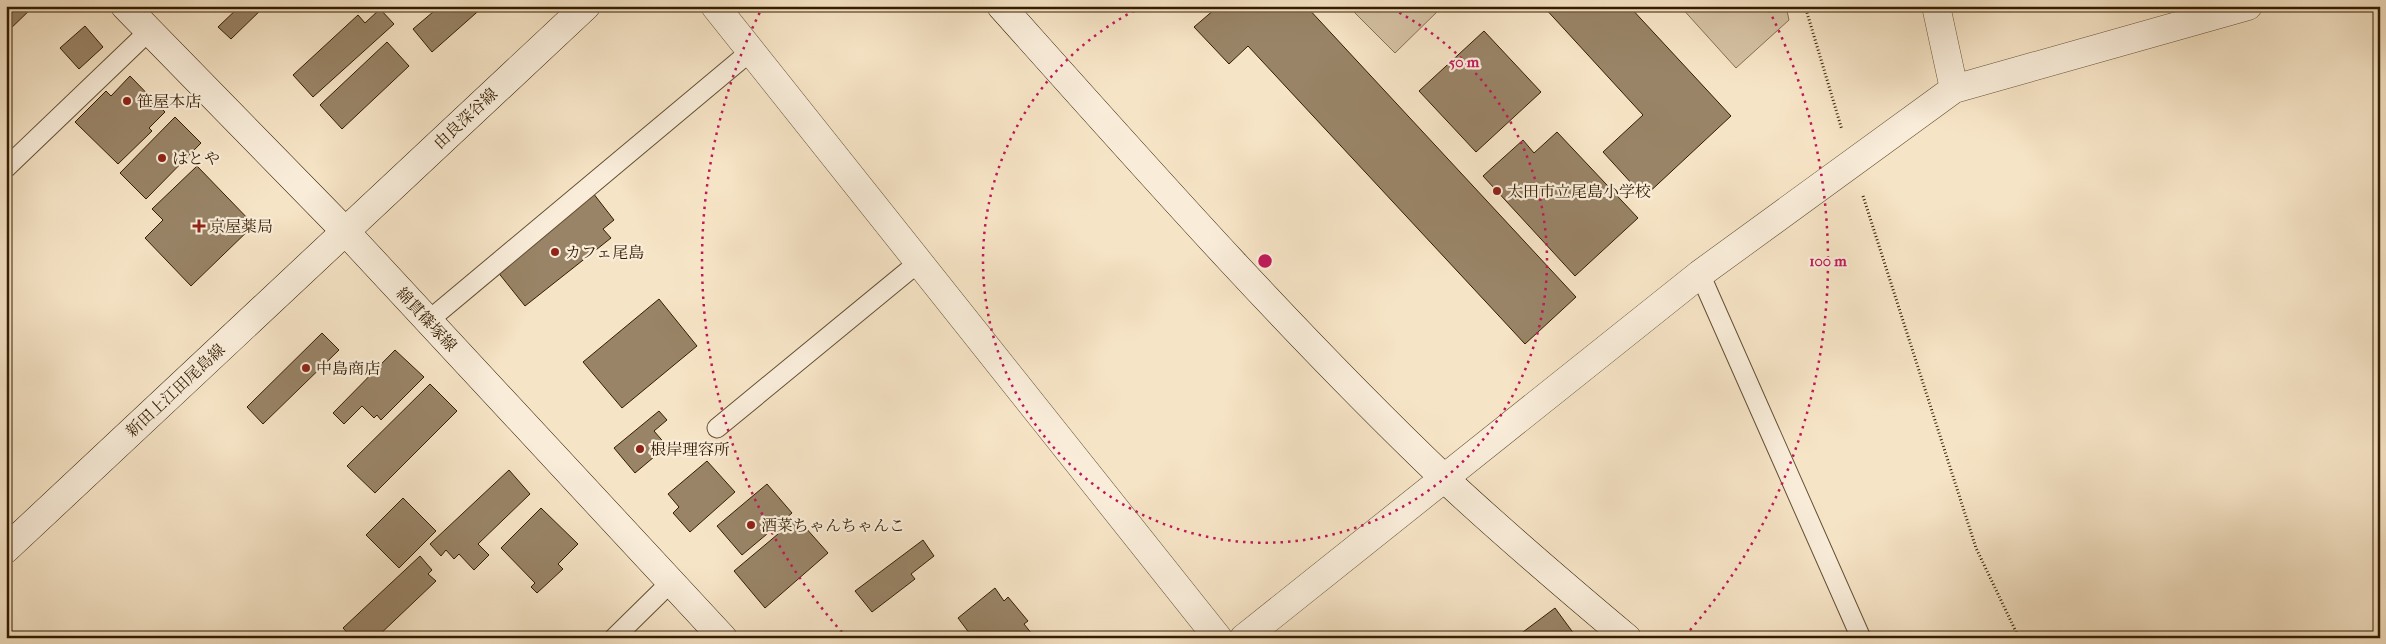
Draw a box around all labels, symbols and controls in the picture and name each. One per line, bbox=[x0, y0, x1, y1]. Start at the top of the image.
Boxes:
text: 50 m bbox=[1449, 53, 1480, 71]
street label: 由良深谷線 bbox=[430, 84, 501, 153]
place label: 笹屋本店 bbox=[137, 92, 201, 111]
marker: 笹屋本店 bbox=[121, 95, 133, 107]
place label: はとや bbox=[172, 149, 220, 168]
marker: はとや bbox=[156, 152, 168, 164]
place label: 太田市立尾島小学校 bbox=[1507, 182, 1651, 201]
marker: 太田市立尾島小学校 bbox=[1491, 185, 1503, 197]
place label: 京屋薬局 bbox=[209, 217, 273, 236]
marker: 京屋薬局 bbox=[193, 220, 205, 232]
place label: カフェ尾島 bbox=[565, 243, 644, 262]
marker: カフェ尾島 bbox=[549, 246, 561, 258]
centre of rings bbox=[1256, 252, 1274, 270]
text: 100 m bbox=[1809, 252, 1847, 270]
street label: 綿貫篠塚線 bbox=[392, 284, 461, 355]
street label: 新田上江田尾島線 bbox=[122, 340, 229, 441]
place label: 中島商店 bbox=[316, 359, 380, 378]
marker: 中島商店 bbox=[300, 362, 312, 374]
place label: 根岸理容所 bbox=[650, 440, 730, 459]
marker: 根岸理容所 bbox=[634, 443, 646, 455]
place label: 酒菜ちゃんちゃんこ bbox=[761, 516, 905, 535]
marker: 酒菜ちゃんちゃんこ bbox=[745, 519, 757, 531]

